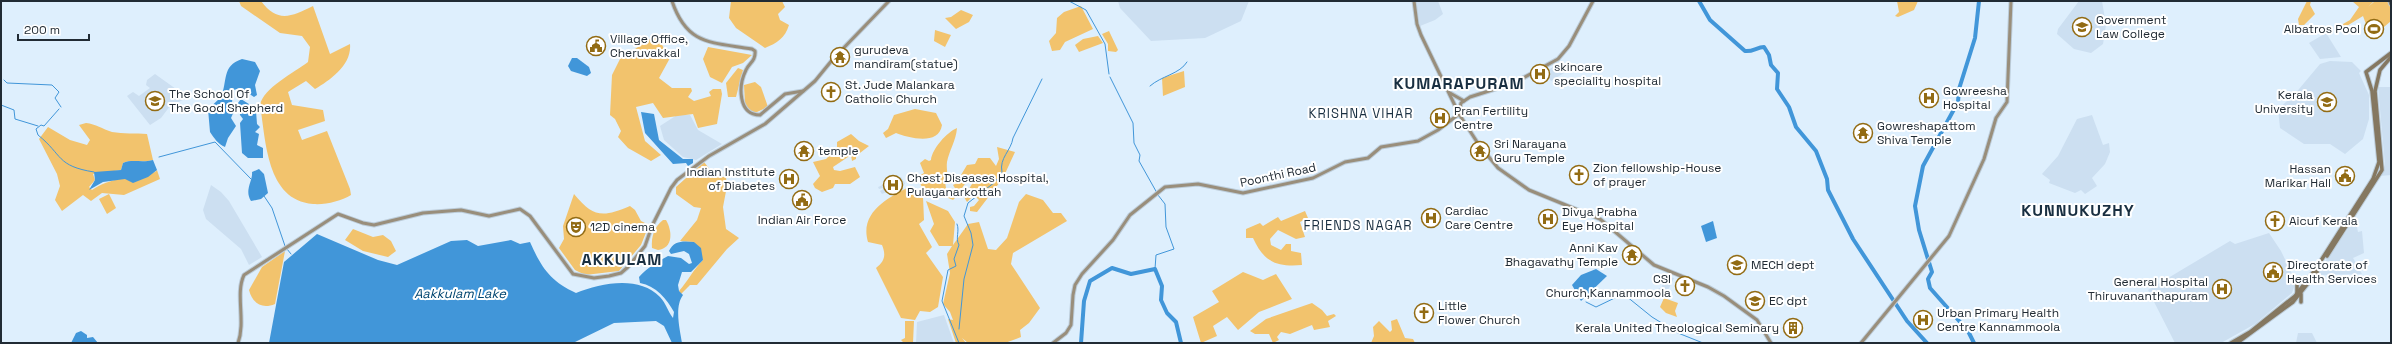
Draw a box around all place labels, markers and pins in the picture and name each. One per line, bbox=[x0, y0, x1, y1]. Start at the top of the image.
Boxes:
place label: Government Law College bbox=[2096, 12, 2166, 42]
school or university icon: Government Law College bbox=[2071, 16, 2093, 38]
sports icon: Albatros Pool bbox=[2363, 18, 2385, 40]
place label: Albatros Pool bbox=[2284, 21, 2360, 37]
place label: Village Office, Cheruvakkal bbox=[610, 31, 688, 61]
public building icon: Village Office, Cheruvakkal bbox=[585, 35, 607, 57]
place label: gurudeva mandiram(statue) bbox=[854, 42, 958, 72]
temple icon: gurudeva mandiram(statue) bbox=[829, 46, 851, 68]
place label: skincare speciality hospital bbox=[1554, 59, 1661, 89]
hospital icon: skincare speciality hospital bbox=[1529, 63, 1551, 85]
place label: St. Jude Malankara Catholic Church bbox=[845, 77, 955, 107]
church icon: St. Jude Malankara Catholic Church bbox=[820, 81, 842, 103]
place label: Gowreesha Hospital bbox=[1943, 83, 2007, 113]
place label: The School Of The Good Shepherd bbox=[169, 86, 283, 116]
hospital icon: Gowreesha Hospital bbox=[1918, 87, 1940, 109]
place label: Kerala University bbox=[2255, 87, 2313, 117]
school or university icon: The School Of The Good Shepherd bbox=[144, 90, 166, 112]
school or university icon: Kerala University bbox=[2316, 91, 2338, 113]
place label: Pran Fertility Centre bbox=[1454, 103, 1528, 133]
hospital icon: Pran Fertility Centre bbox=[1429, 107, 1451, 129]
place label: Gowreshapattom Shiva Temple bbox=[1877, 118, 1976, 148]
temple icon: Gowreshapattom Shiva Temple bbox=[1852, 122, 1874, 144]
place label: Sri Narayana Guru Temple bbox=[1494, 136, 1566, 166]
temple icon: temple bbox=[793, 140, 815, 162]
temple icon: Sri Narayana Guru Temple bbox=[1469, 140, 1491, 162]
place label: temple bbox=[818, 143, 859, 159]
place label: Zion fellowship-House of prayer bbox=[1593, 160, 1721, 190]
place label: Hassan Marikar Hall bbox=[2265, 161, 2331, 191]
place label: Indian Institute of Diabetes bbox=[687, 164, 775, 194]
church icon: Zion fellowship-House of prayer bbox=[1568, 164, 1590, 186]
public building icon: Hassan Marikar Hall bbox=[2334, 165, 2356, 187]
hospital icon: Indian Institute of Diabetes bbox=[778, 168, 800, 190]
place label: Chest Diseases Hospital, Pulayanarkottah bbox=[907, 170, 1049, 200]
hospital icon: Chest Diseases Hospital, Pulayanarkottah bbox=[882, 174, 904, 196]
public building icon: Indian Air Force bbox=[791, 189, 813, 211]
place label: Cardiac Care Centre bbox=[1445, 203, 1513, 233]
place label: Divya Prabha Eye Hospital bbox=[1562, 204, 1637, 234]
hospital icon: Cardiac Care Centre bbox=[1420, 207, 1442, 229]
hospital icon: Divya Prabha Eye Hospital bbox=[1537, 208, 1559, 230]
church icon: Aicuf Kerala bbox=[2264, 210, 2286, 232]
place label: Indian Air Force bbox=[758, 212, 846, 228]
place label: Aicuf Kerala bbox=[2289, 213, 2358, 229]
theatre icon: 12D cinema bbox=[565, 216, 587, 238]
place label: 12D cinema bbox=[590, 219, 655, 235]
place label: Anni Kav Bhagavathy Temple bbox=[1505, 240, 1619, 270]
temple icon: Anni Kav Bhagavathy Temple bbox=[1621, 244, 1643, 266]
school or university icon: MECH dept bbox=[1726, 254, 1748, 276]
place label: MECH dept bbox=[1751, 257, 1815, 273]
place label: Directorate of Health Services bbox=[2287, 257, 2377, 287]
public building icon: Directorate of Health Services bbox=[2262, 261, 2284, 283]
place label: CSI Church,Kannammoola bbox=[1546, 271, 1671, 301]
place label: General Hospital Thiruvananthapuram bbox=[2088, 274, 2208, 304]
church icon: CSI Church,Kannammoola bbox=[1674, 275, 1696, 297]
hospital icon: General Hospital Thiruvananthapuram bbox=[2211, 278, 2233, 300]
school or university icon: EC dpt bbox=[1744, 290, 1766, 312]
place label: EC dpt bbox=[1769, 293, 1807, 309]
place label: Little Flower Church bbox=[1438, 298, 1520, 328]
church icon: Little Flower Church bbox=[1413, 302, 1435, 324]
place label: Urban Primary Health Centre Kannammoola bbox=[1937, 305, 2060, 335]
hospital icon: Urban Primary Health Centre Kannammoola bbox=[1912, 309, 1934, 331]
building icon: Kerala United Theological Seminary bbox=[1782, 317, 1804, 339]
place label: Kerala United Theological Seminary bbox=[1576, 320, 1779, 336]

